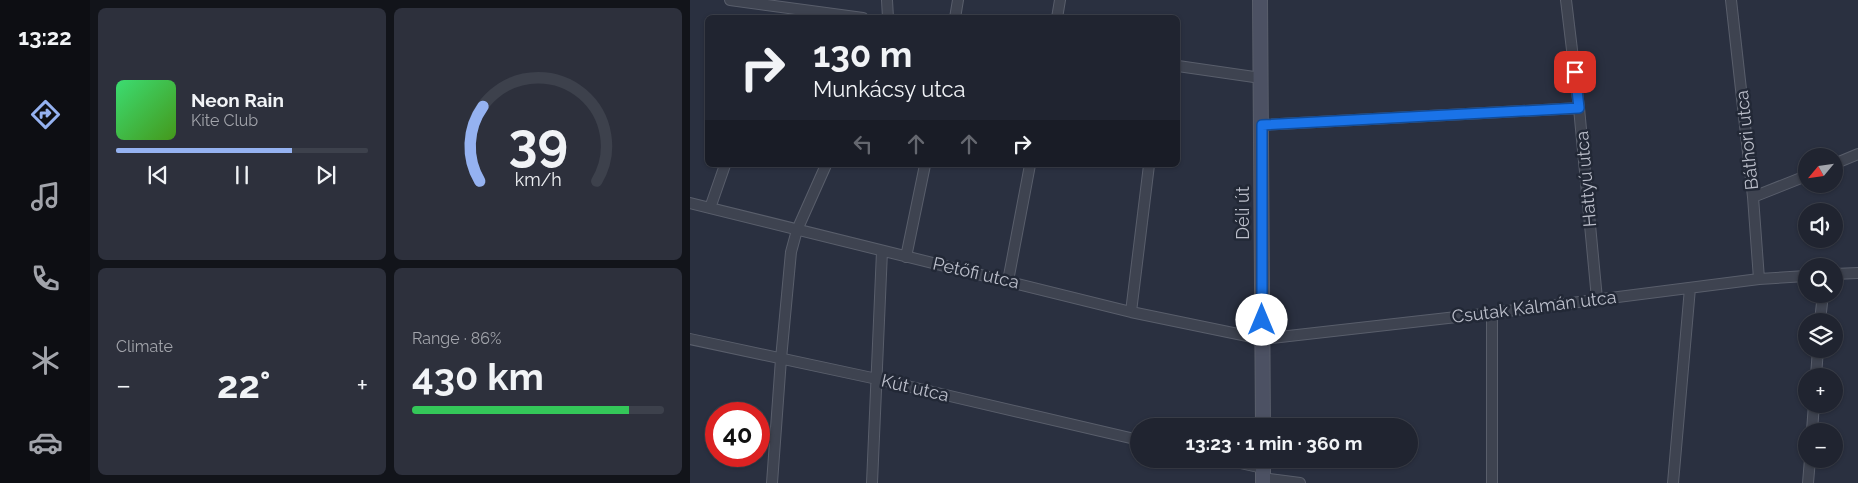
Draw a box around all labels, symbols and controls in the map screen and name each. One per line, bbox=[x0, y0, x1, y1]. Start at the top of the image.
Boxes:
text: 13:22 bbox=[18, 24, 72, 50]
text: 130 m bbox=[813, 34, 912, 75]
icon: right bbox=[730, 35, 795, 100]
pin bbox=[1554, 51, 1596, 93]
icon: arrive bbox=[1561, 58, 1589, 86]
text: Munkácsy utca bbox=[813, 76, 966, 102]
text: Neon Rain bbox=[191, 89, 284, 111]
street label: Báthori utca bbox=[1731, 89, 1762, 191]
icon: directions bbox=[28, 97, 63, 132]
text: Kite Club bbox=[191, 111, 258, 130]
text: 39 bbox=[508, 111, 568, 172]
icon: left bbox=[849, 130, 877, 158]
icon: ahead bbox=[902, 130, 930, 158]
icon: ahead bbox=[955, 130, 983, 158]
icon: right bbox=[1008, 130, 1036, 158]
street label: Hattyú utca bbox=[1571, 130, 1600, 228]
north arrow bbox=[1798, 148, 1842, 192]
map controls bbox=[1798, 148, 1843, 468]
icon: previous bbox=[144, 161, 172, 189]
icon: pause bbox=[228, 161, 256, 189]
icon: next bbox=[312, 161, 340, 189]
text: km/h bbox=[514, 169, 562, 190]
icon: music bbox=[28, 179, 63, 214]
street label: Déli út bbox=[1232, 186, 1253, 240]
button: sound bbox=[1798, 203, 1843, 248]
street label: Petőfi utca bbox=[931, 252, 1021, 293]
button: search bbox=[1798, 258, 1843, 303]
icon: phone bbox=[28, 261, 63, 296]
street label: Csutak Kálmán utca bbox=[1450, 286, 1617, 327]
position arrow bbox=[1235, 293, 1287, 345]
button: layers bbox=[1798, 313, 1843, 358]
text: Range · 86% bbox=[412, 329, 501, 348]
text: Climate bbox=[116, 337, 173, 356]
icon: climate bbox=[28, 343, 63, 378]
text: 430 km bbox=[412, 354, 544, 399]
text: 22° bbox=[217, 362, 270, 407]
button: + bbox=[1798, 368, 1843, 413]
text: − bbox=[116, 369, 131, 402]
text: + bbox=[356, 369, 368, 402]
street label: Kút utca bbox=[879, 370, 951, 405]
speed limit sign: 40 bbox=[705, 402, 770, 467]
button: − bbox=[1798, 423, 1843, 468]
icon: car bbox=[28, 425, 63, 460]
text: 13:23 · 1 min · 360 m bbox=[1186, 432, 1362, 454]

